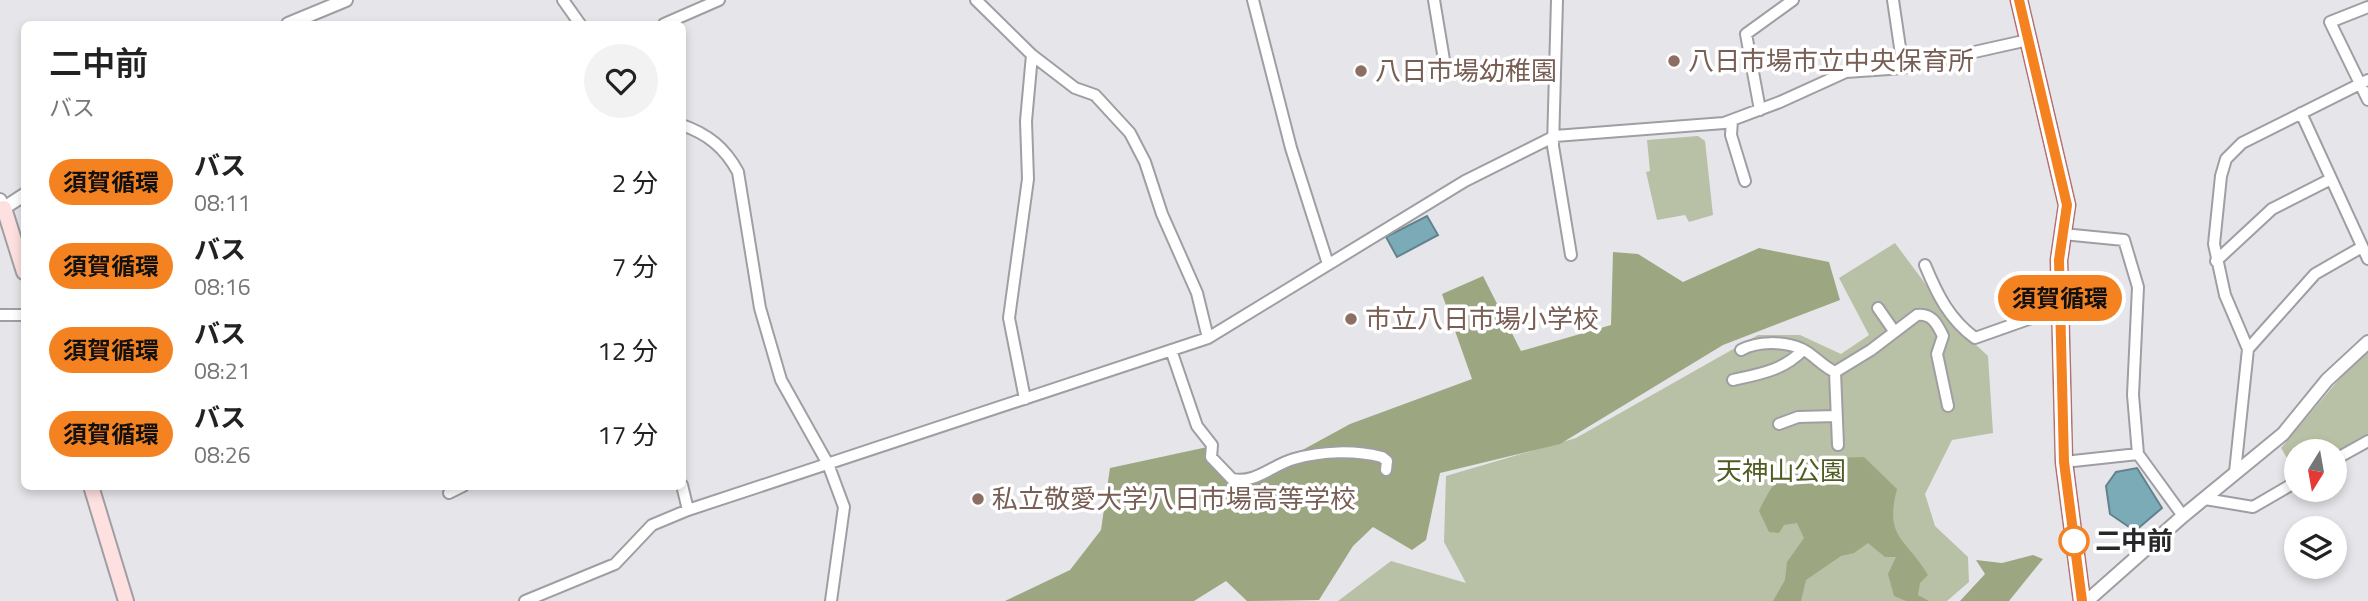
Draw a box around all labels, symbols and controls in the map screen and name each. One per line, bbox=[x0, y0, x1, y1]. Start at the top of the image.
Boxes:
text: 二中前 bbox=[49, 38, 148, 88]
place label: 八日市場市立中央保育所 bbox=[1688, 41, 1974, 80]
button: heart bbox=[584, 44, 658, 118]
place label: 八日市場幼稚園 bbox=[1375, 51, 1557, 90]
marker: 八日市場市立中央保育所 bbox=[1666, 53, 1682, 69]
marker: 八日市場幼稚園 bbox=[1353, 63, 1369, 79]
text: バス bbox=[49, 90, 95, 125]
text: バス bbox=[194, 146, 246, 185]
text: 2 分 bbox=[612, 163, 658, 202]
text: 須賀循環 bbox=[63, 164, 159, 200]
text: 08:11 bbox=[194, 185, 251, 220]
text: バス bbox=[194, 230, 246, 269]
text: 7 分 bbox=[612, 247, 658, 286]
text: 須賀循環 bbox=[63, 248, 159, 284]
text: 08:16 bbox=[194, 269, 251, 304]
line badge: 須賀循環 bbox=[2011, 275, 2109, 321]
text: 須賀循環 bbox=[2012, 280, 2108, 316]
place label: 市立八日市場小学校 bbox=[1365, 299, 1599, 338]
marker: 市立八日市場小学校 bbox=[1343, 311, 1359, 327]
text: バス bbox=[194, 314, 246, 353]
text: 12 分 bbox=[597, 331, 658, 370]
text: 須賀循環 bbox=[63, 332, 159, 368]
text: 08:21 bbox=[194, 353, 251, 388]
text: バス bbox=[194, 398, 246, 437]
text: 17 分 bbox=[597, 415, 658, 454]
text: 須賀循環 bbox=[63, 416, 159, 452]
text: 08:26 bbox=[194, 437, 251, 472]
north arrow bbox=[2284, 439, 2347, 502]
map controls bbox=[2284, 439, 2347, 579]
park label: 天神山公園 bbox=[1716, 451, 1846, 490]
place label: 私立敬愛大学八日市場高等学校 bbox=[992, 479, 1356, 518]
marker: 私立敬愛大学八日市場高等学校 bbox=[970, 491, 986, 507]
button: layers bbox=[2284, 516, 2347, 579]
place label: 二中前 bbox=[2095, 521, 2173, 560]
marker: 二中前 bbox=[2059, 526, 2089, 556]

